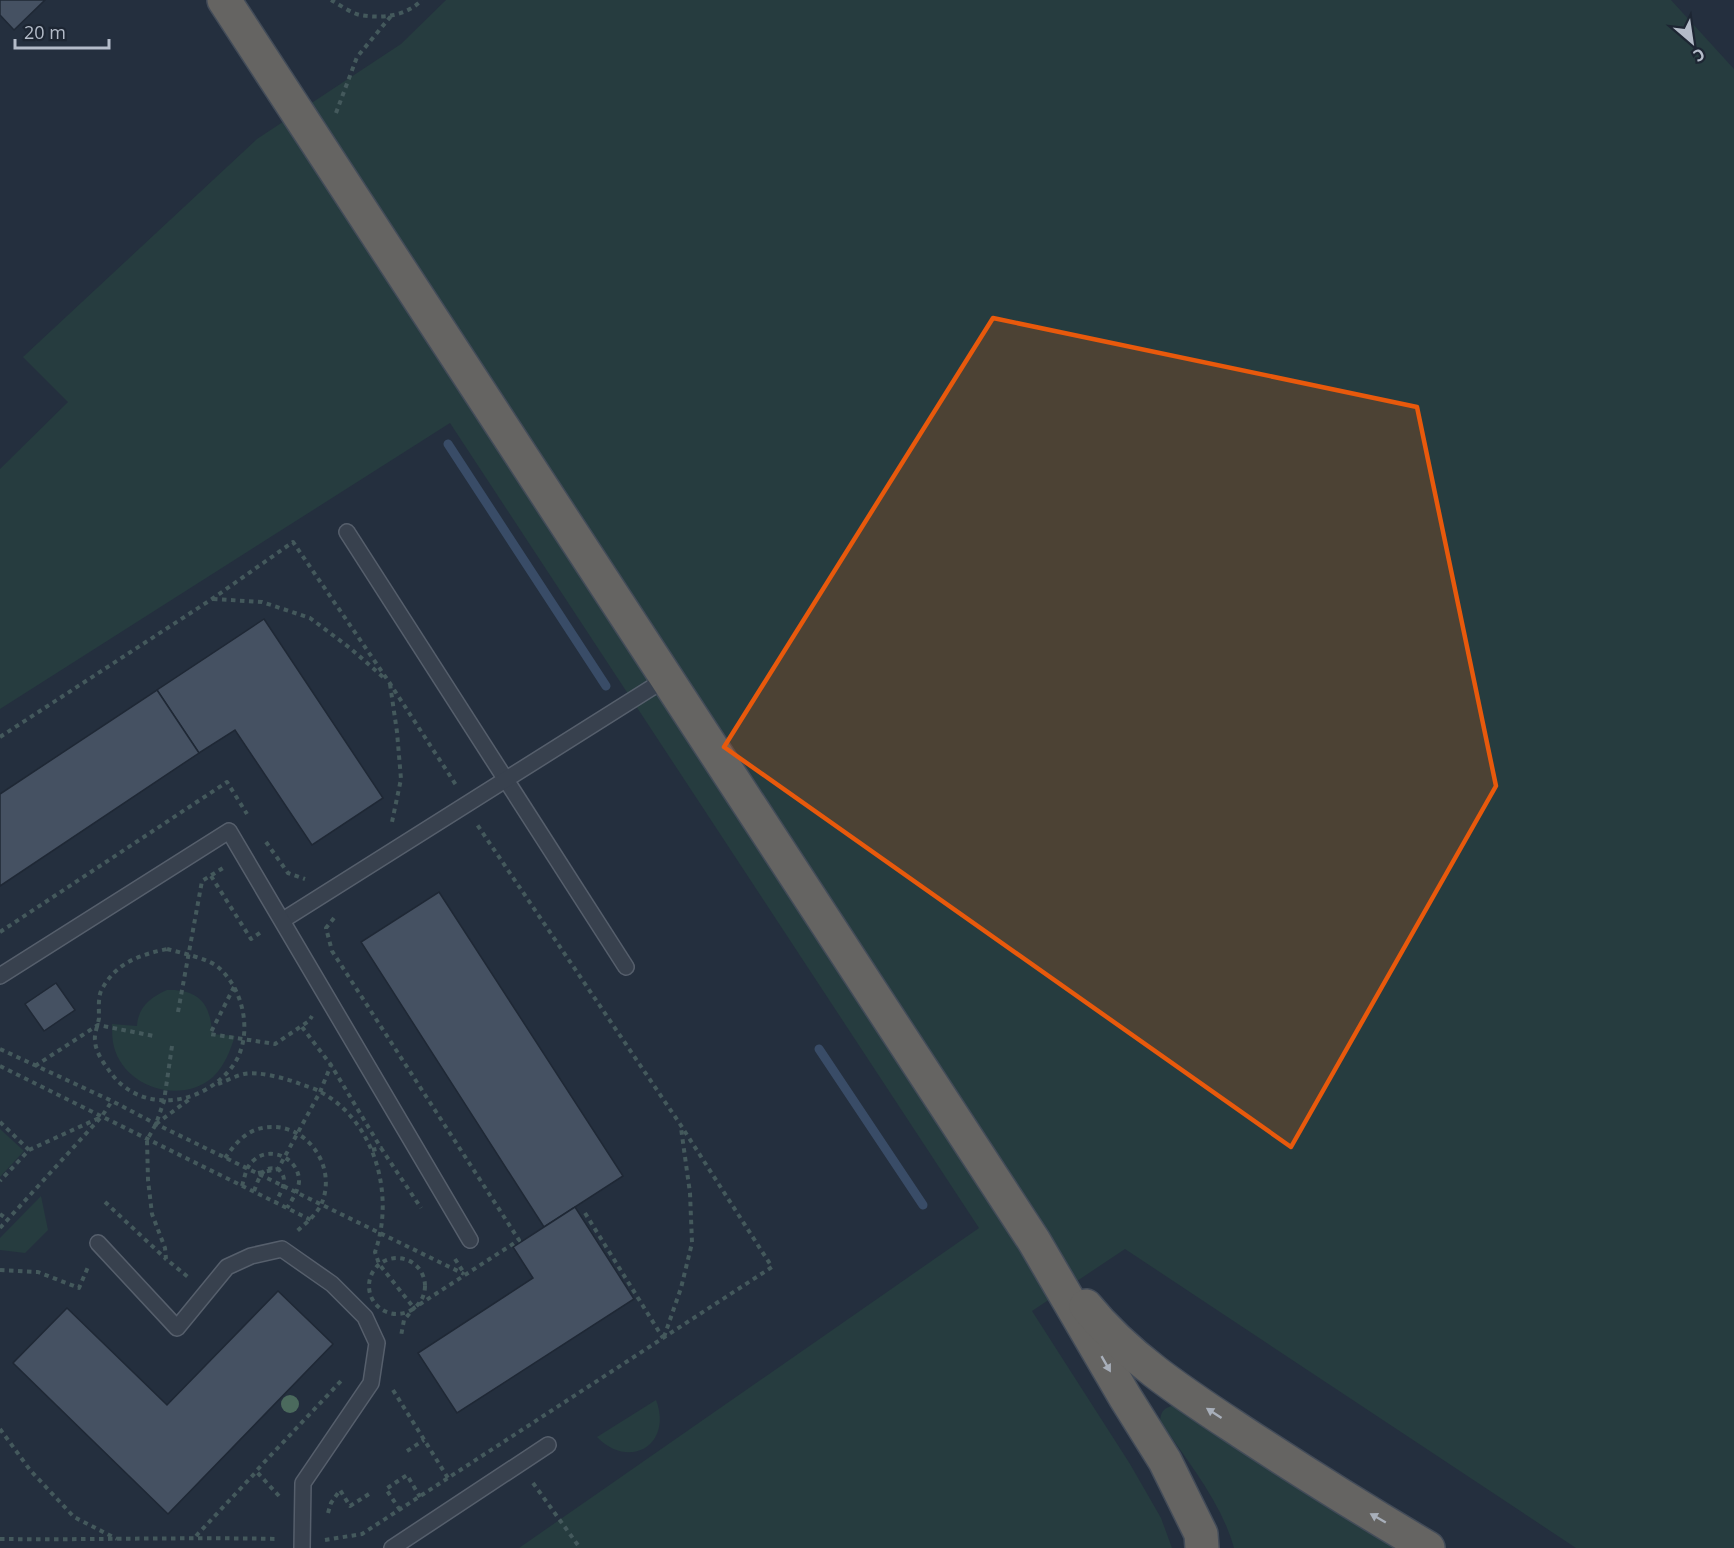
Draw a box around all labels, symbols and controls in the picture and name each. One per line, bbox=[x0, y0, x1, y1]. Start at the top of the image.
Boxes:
scale bar bbox=[15, 12, 110, 50]
north arrow bbox=[1662, 12, 1722, 72]
text: 20 m bbox=[24, 20, 66, 44]
text: С bbox=[1689, 43, 1709, 67]
one-way arrow bbox=[1100, 1356, 1111, 1372]
one-way arrow bbox=[1206, 1407, 1222, 1419]
one-way arrow bbox=[1370, 1513, 1386, 1524]

